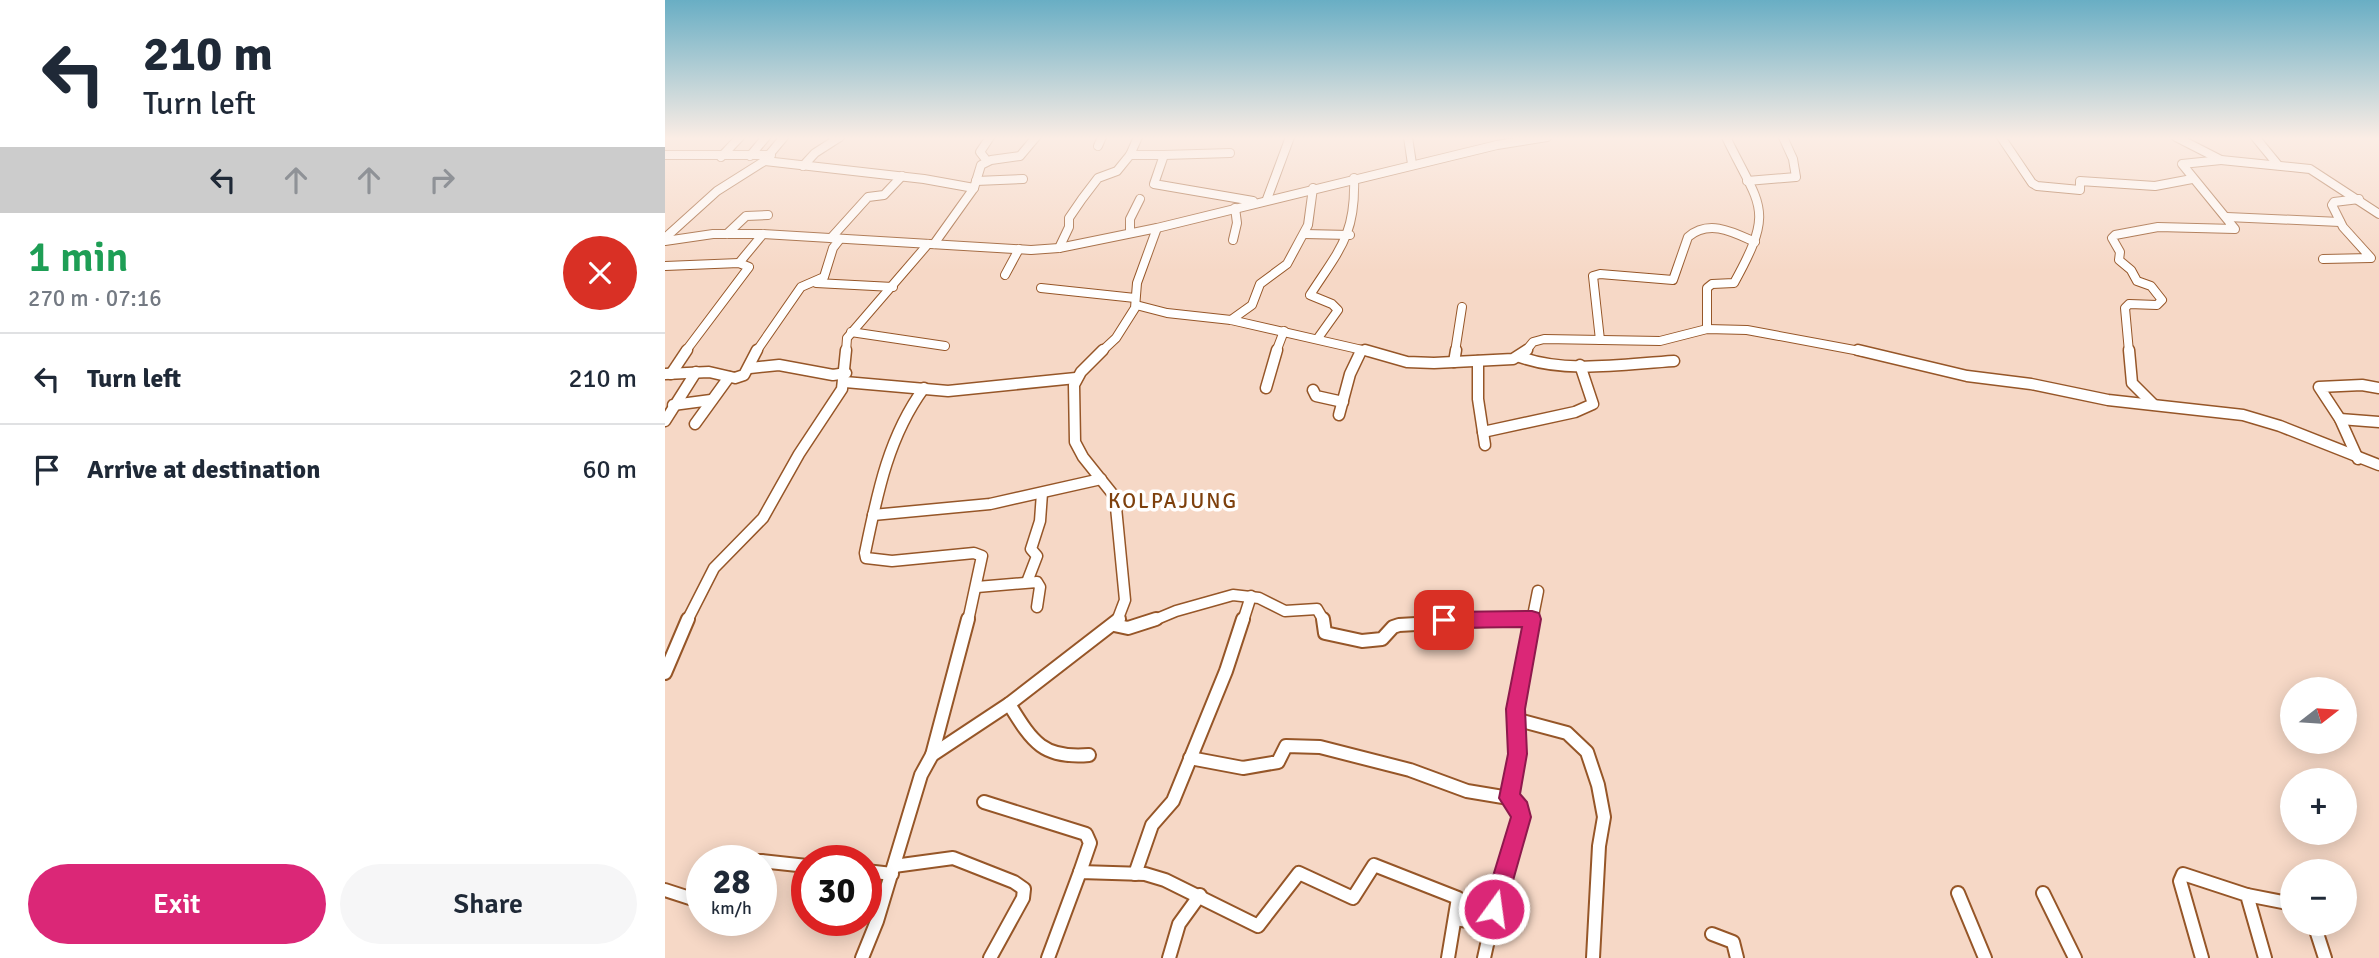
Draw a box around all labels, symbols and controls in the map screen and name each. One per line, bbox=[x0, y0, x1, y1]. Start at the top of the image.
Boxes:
text: 210 m bbox=[143, 24, 273, 84]
icon: left bbox=[28, 28, 119, 119]
text: Turn left bbox=[143, 84, 256, 123]
icon: left bbox=[204, 161, 242, 199]
icon: ahead bbox=[277, 161, 315, 199]
icon: ahead bbox=[350, 161, 388, 199]
icon: right bbox=[423, 161, 461, 199]
text: 1 min bbox=[28, 232, 129, 283]
button: close bbox=[563, 236, 637, 310]
text: 270 m · 07:16 bbox=[28, 284, 162, 313]
icon: left bbox=[28, 360, 66, 398]
text: Turn left bbox=[87, 363, 181, 395]
text: 210 m bbox=[568, 363, 637, 395]
icon: arrive bbox=[28, 451, 66, 489]
text: Arrive at destination bbox=[87, 454, 320, 486]
text: 60 m bbox=[582, 454, 637, 486]
district label: KOLPAJUNG bbox=[1108, 488, 1238, 514]
pin bbox=[1414, 590, 1474, 650]
icon: arrive bbox=[1425, 601, 1463, 639]
north arrow bbox=[2280, 677, 2357, 754]
map controls bbox=[2280, 677, 2357, 936]
button: + bbox=[2280, 768, 2357, 845]
speed limit sign: 30 bbox=[791, 845, 882, 936]
button: − bbox=[2280, 859, 2357, 936]
text: 28 bbox=[713, 860, 750, 903]
button: Exit bbox=[28, 864, 326, 944]
button: Share bbox=[340, 864, 637, 944]
position arrow bbox=[1457, 872, 1531, 946]
text: km/h bbox=[711, 897, 752, 919]

